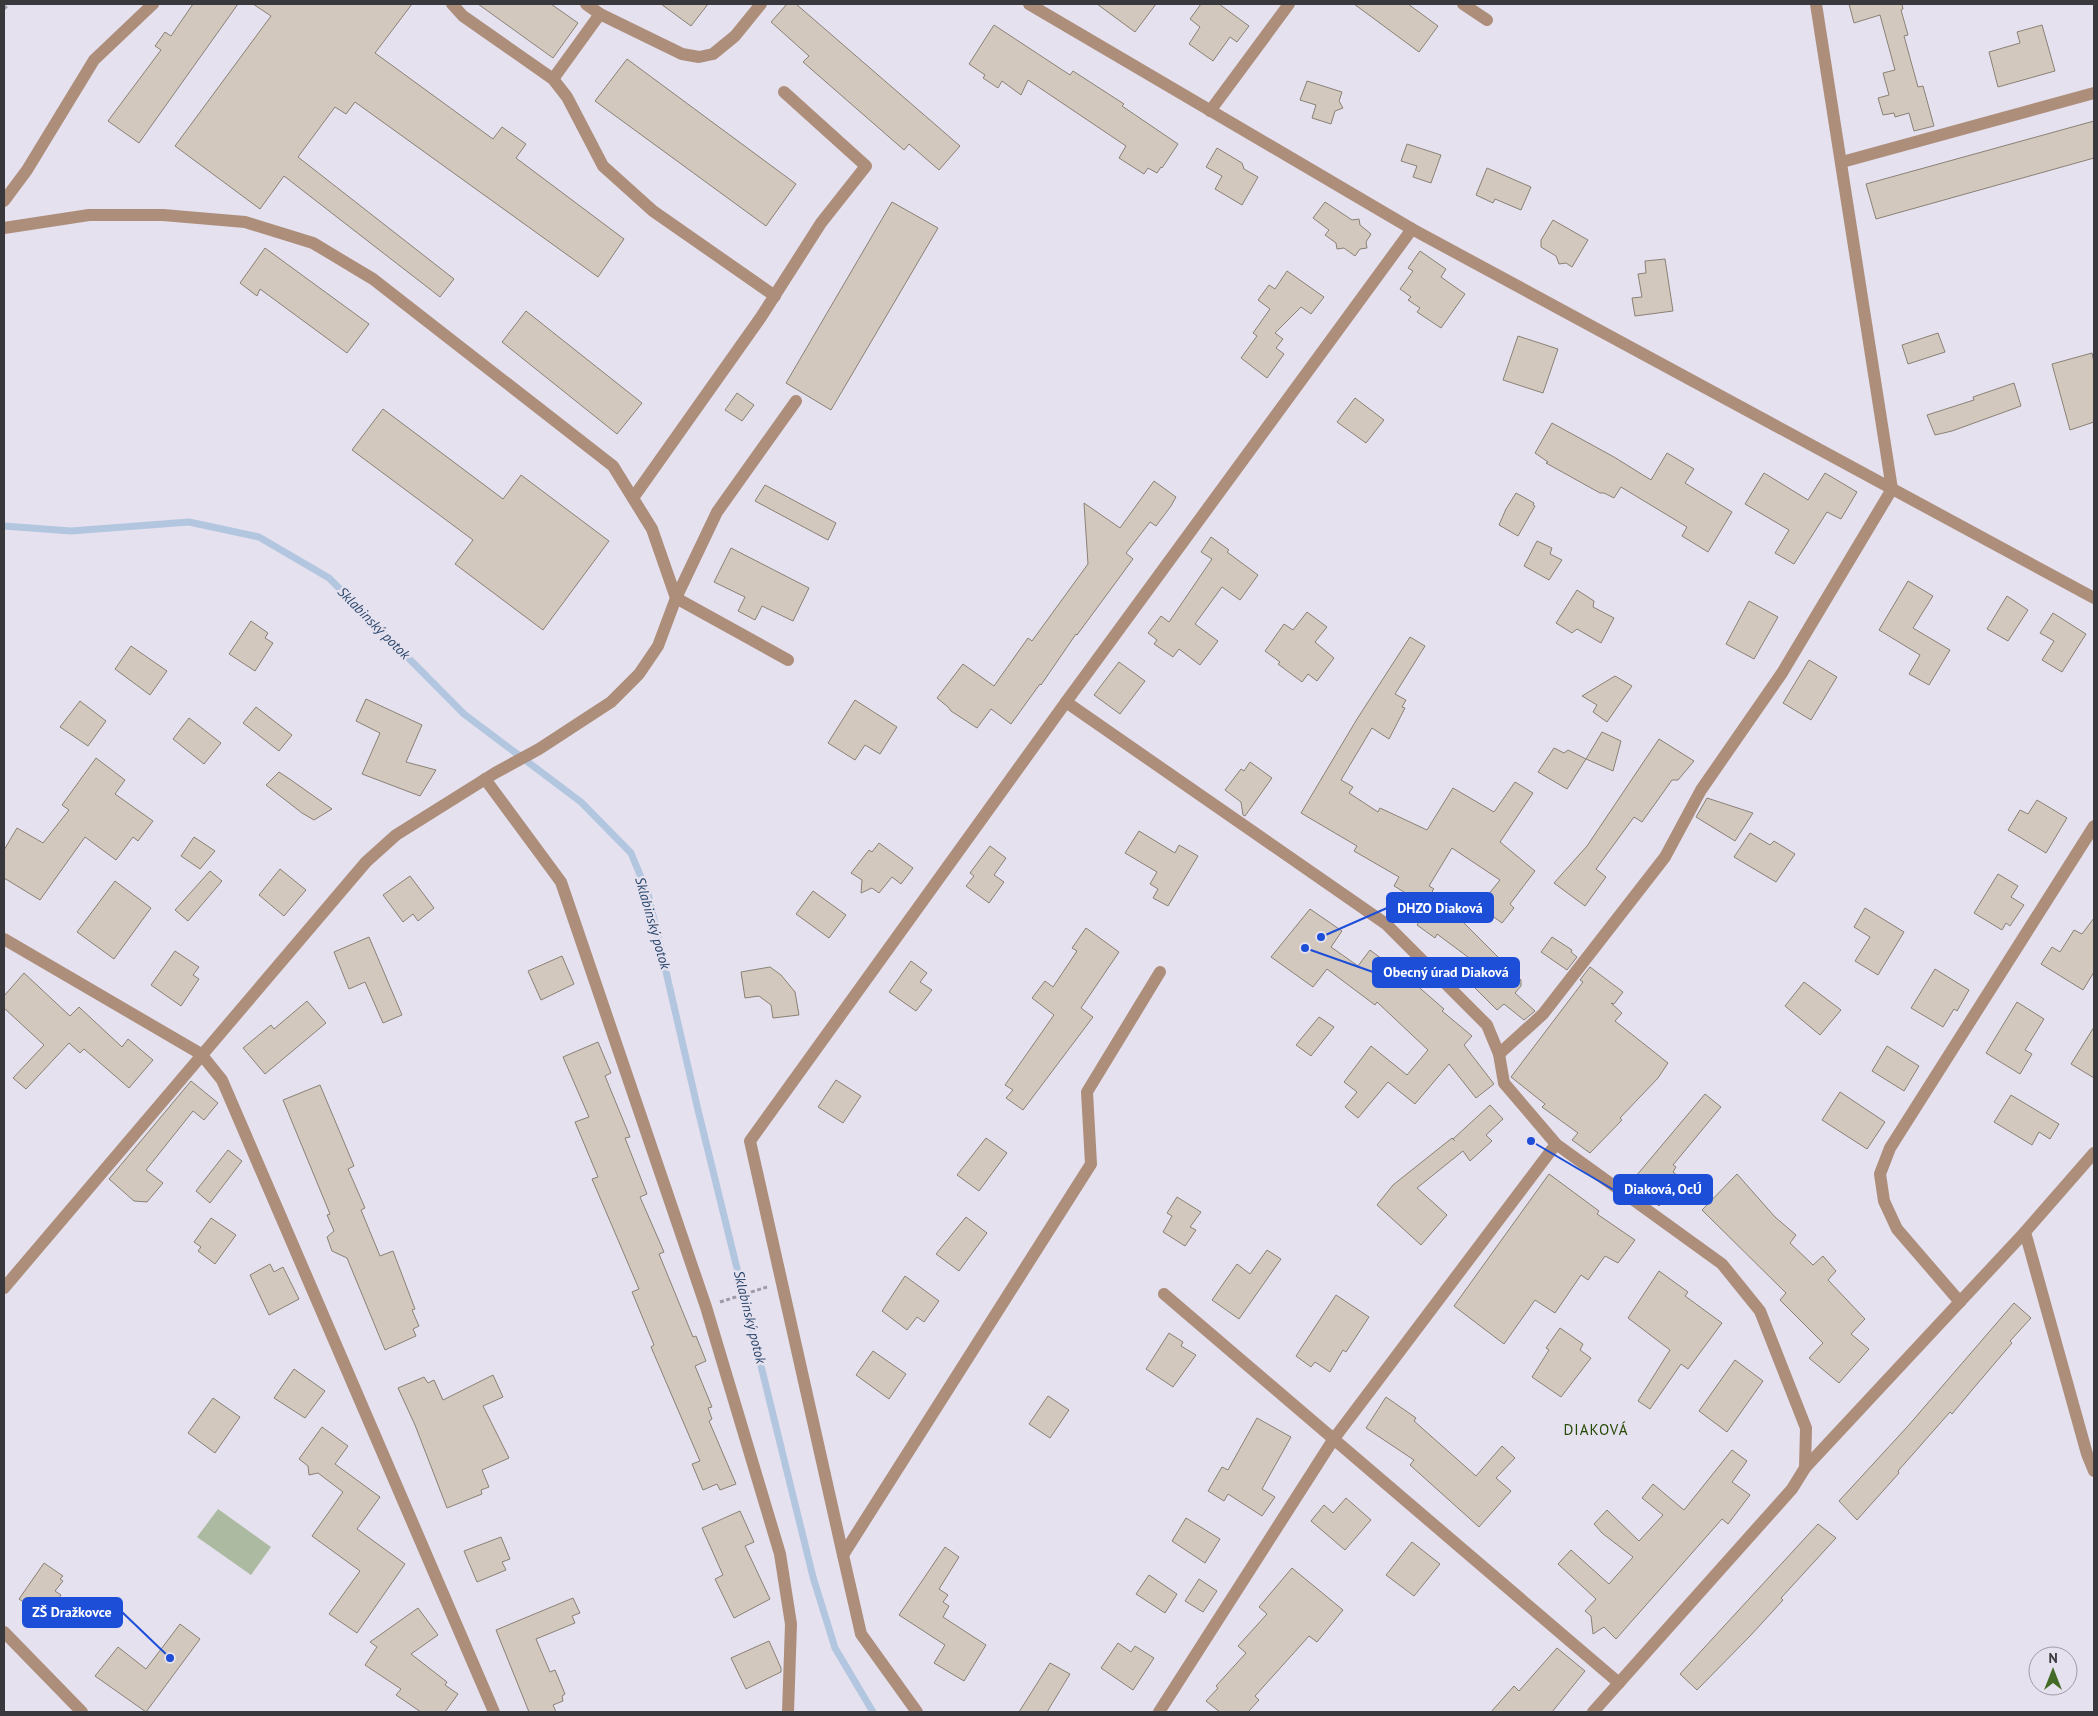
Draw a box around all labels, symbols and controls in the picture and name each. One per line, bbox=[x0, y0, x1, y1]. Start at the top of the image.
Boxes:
water label: Sklabinský potok bbox=[334, 583, 415, 664]
water label: Sklabinský potok bbox=[631, 875, 675, 972]
callout: DHZO Diaková bbox=[1387, 893, 1493, 922]
text: DHZO Diaková bbox=[1397, 899, 1483, 917]
callout: Obecný úrad Diaková bbox=[1373, 958, 1519, 987]
text: Obecný úrad Diaková bbox=[1383, 963, 1509, 981]
callout: Diaková, OcÚ bbox=[1614, 1175, 1712, 1204]
text: Diaková, OcÚ bbox=[1624, 1180, 1702, 1198]
water label: Sklabinský potok bbox=[730, 1269, 770, 1366]
district label: DIAKOVÁ bbox=[1564, 1420, 1628, 1439]
callout: ZŠ Dražkovce bbox=[23, 1598, 122, 1627]
text: ZŠ Dražkovce bbox=[32, 1603, 112, 1621]
north arrow bbox=[2028, 1646, 2078, 1696]
text: N bbox=[2048, 1649, 2058, 1667]

